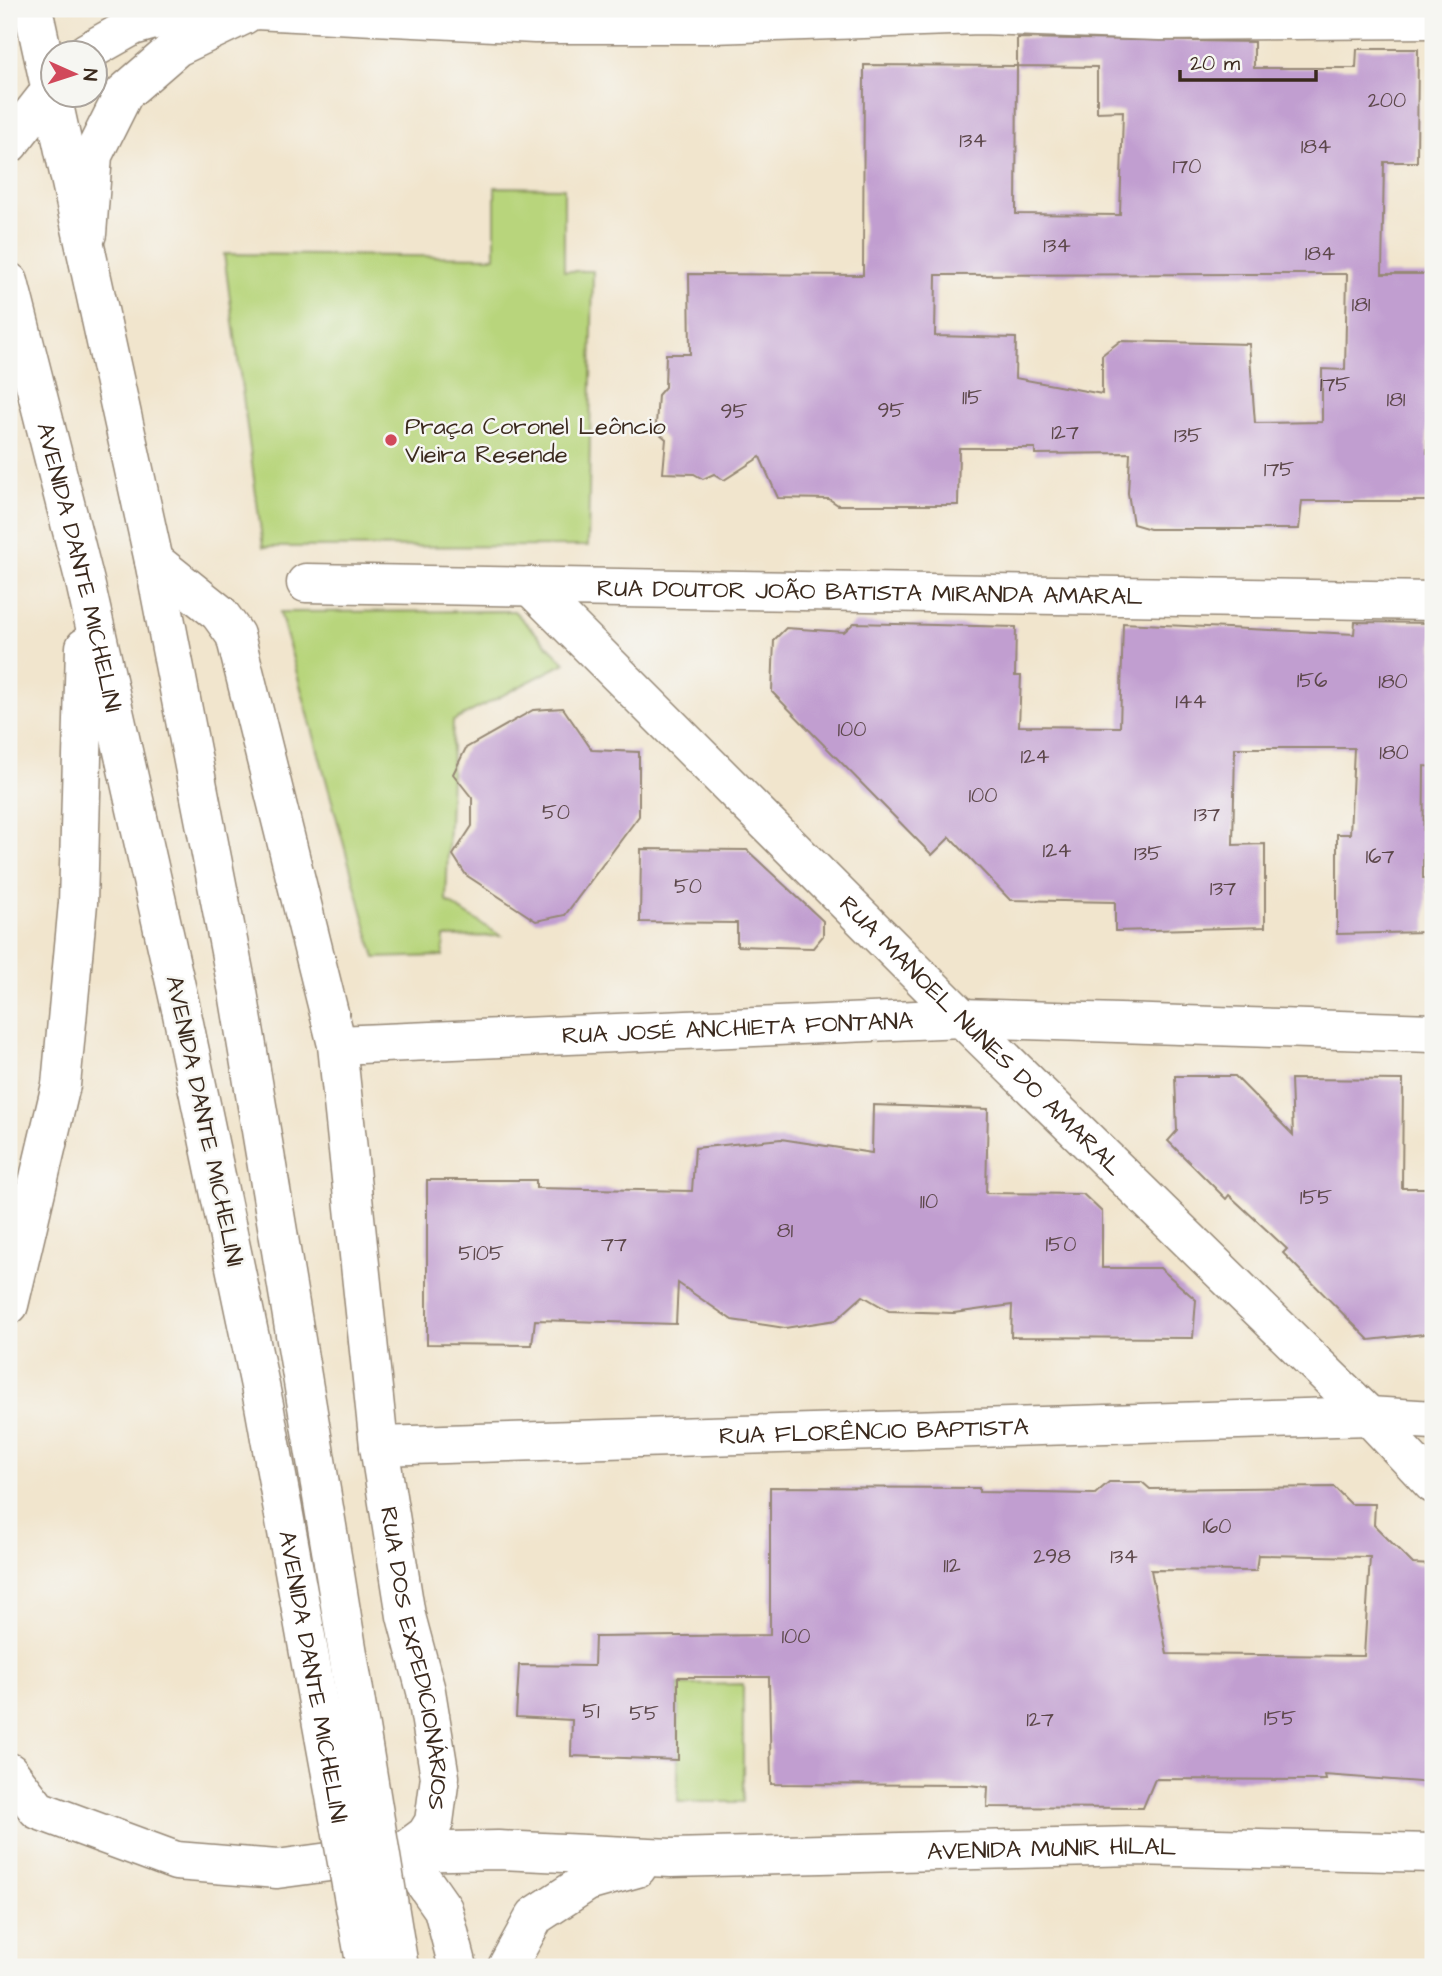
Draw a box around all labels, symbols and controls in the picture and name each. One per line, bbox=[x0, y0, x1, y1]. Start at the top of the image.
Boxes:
north arrow bbox=[38, 38, 108, 108]
scale bar bbox=[1180, 38, 1316, 82]
text: 20 m bbox=[1190, 49, 1241, 78]
text: N bbox=[76, 68, 103, 82]
house number: 200 bbox=[1368, 86, 1406, 115]
house number: 134 bbox=[959, 126, 987, 155]
house number: 184 bbox=[1301, 132, 1331, 161]
house number: 170 bbox=[1173, 152, 1201, 181]
house number: 134 bbox=[1043, 231, 1071, 260]
house number: 184 bbox=[1305, 239, 1335, 268]
house number: 181 bbox=[1352, 290, 1371, 319]
house number: 175 bbox=[1320, 370, 1350, 399]
house number: 115 bbox=[962, 383, 982, 412]
house number: 181 bbox=[1387, 385, 1406, 414]
house number: 95 bbox=[878, 396, 905, 425]
house number: 95 bbox=[721, 397, 748, 426]
place label: Praça Coronel Leôncio Vieira Resende bbox=[405, 410, 666, 472]
house number: 127 bbox=[1051, 418, 1079, 447]
street label: AVENIDA DANTE MICHELINI bbox=[27, 419, 130, 716]
house number: 135 bbox=[1174, 421, 1202, 450]
marker: Praça Coronel Leôncio Vieira Resende bbox=[383, 432, 399, 448]
house number: 175 bbox=[1264, 455, 1294, 484]
street label: RUA DOUTOR JOÃO BATISTA MIRANDA AMARAL bbox=[597, 572, 1144, 614]
house number: 156 bbox=[1297, 666, 1327, 695]
house number: 180 bbox=[1378, 667, 1408, 696]
house number: 144 bbox=[1175, 687, 1207, 716]
house number: 100 bbox=[837, 715, 867, 744]
house number: 180 bbox=[1379, 738, 1409, 767]
house number: 124 bbox=[1021, 742, 1050, 771]
house number: 100 bbox=[968, 781, 998, 810]
house number: 50 bbox=[542, 798, 570, 827]
house number: 137 bbox=[1194, 800, 1220, 829]
house number: 124 bbox=[1043, 836, 1072, 865]
house number: 135 bbox=[1134, 839, 1162, 868]
house number: 167 bbox=[1366, 842, 1394, 871]
house number: 50 bbox=[674, 872, 702, 901]
house number: 137 bbox=[1210, 874, 1236, 903]
street label: RUA MANOEL NUNES DO AMARAL bbox=[831, 889, 1130, 1184]
street label: AVENIDA DANTE MICHELINI bbox=[157, 973, 251, 1270]
street label: RUA JOSÉ ANCHIETA FONTANA bbox=[561, 1004, 914, 1053]
house number: 155 bbox=[1300, 1183, 1332, 1212]
house number: 110 bbox=[920, 1187, 938, 1216]
house number: 81 bbox=[777, 1216, 793, 1245]
house number: 77 bbox=[601, 1230, 627, 1259]
house number: 150 bbox=[1046, 1230, 1076, 1259]
house number: 5105 bbox=[458, 1239, 504, 1268]
street label: RUA FLORÊNCIO BAPTISTA bbox=[719, 1410, 1029, 1454]
street label: RUA DOS EXPEDICIONÁRIOS bbox=[371, 1504, 456, 1812]
house number: 160 bbox=[1202, 1512, 1232, 1541]
street label: AVENIDA DANTE MICHELINI bbox=[269, 1528, 356, 1826]
house number: 298 bbox=[1033, 1542, 1071, 1571]
house number: 134 bbox=[1110, 1542, 1138, 1571]
house number: 112 bbox=[943, 1551, 961, 1580]
house number: 100 bbox=[781, 1622, 811, 1651]
house number: 51 bbox=[582, 1697, 600, 1726]
house number: 55 bbox=[629, 1699, 659, 1728]
house number: 155 bbox=[1264, 1704, 1296, 1733]
house number: 127 bbox=[1026, 1705, 1054, 1734]
street label: AVENIDA MUNIR HILAL bbox=[927, 1830, 1177, 1869]

